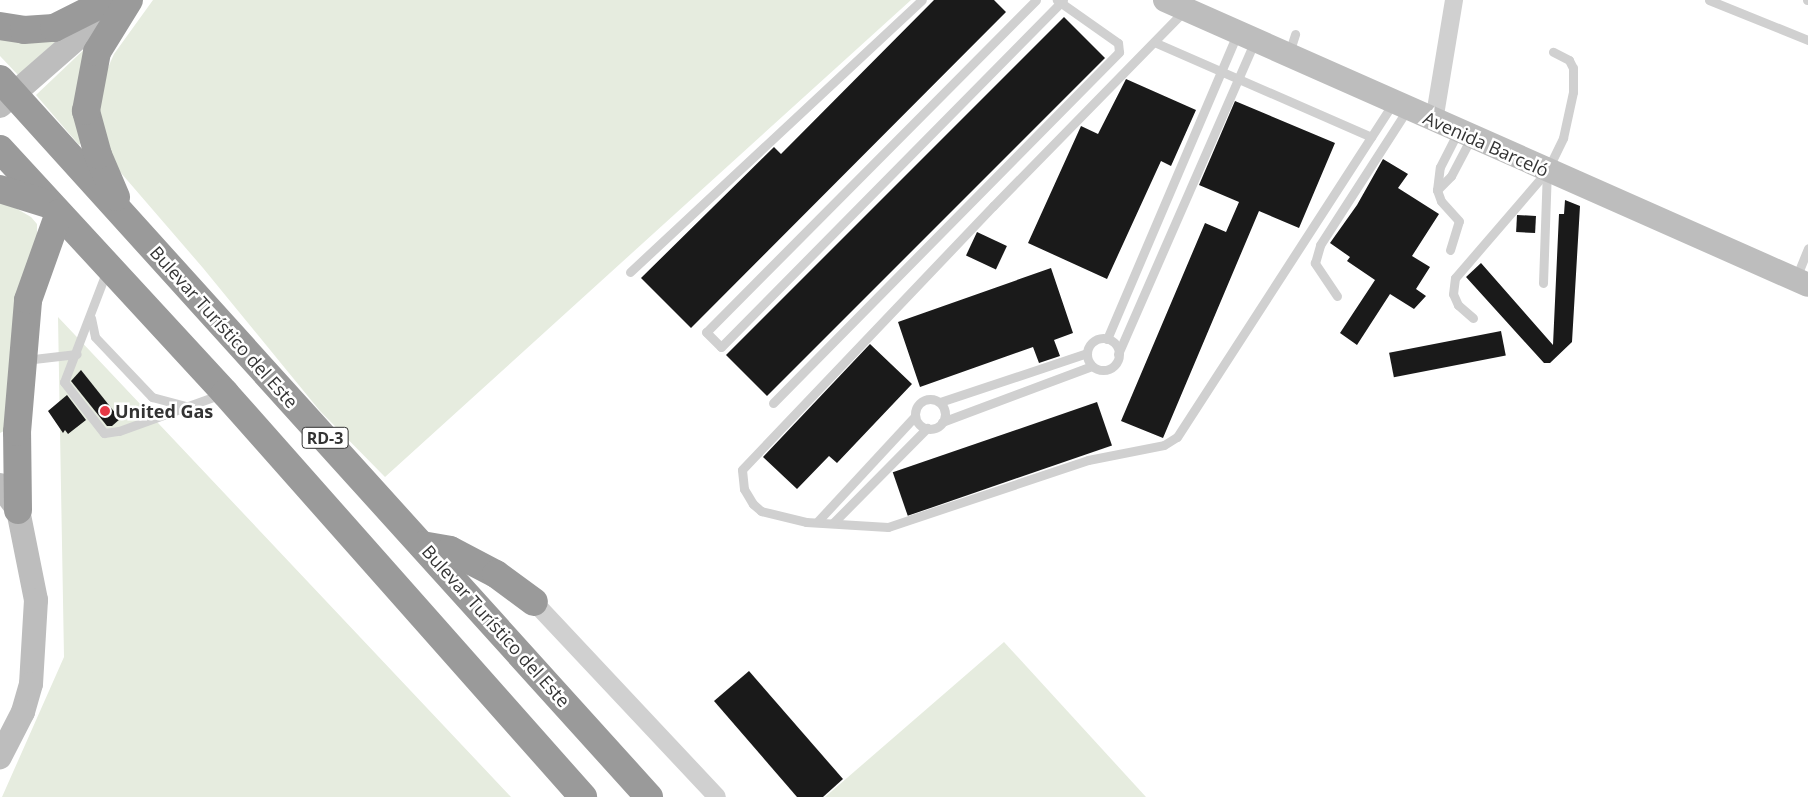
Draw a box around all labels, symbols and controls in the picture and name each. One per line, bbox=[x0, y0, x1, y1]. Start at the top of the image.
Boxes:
street label: Avenida Barceló bbox=[1420, 107, 1552, 181]
street label: Bulevar Turístico del Este bbox=[146, 242, 302, 412]
place label: United Gas bbox=[115, 400, 213, 422]
marker: United Gas bbox=[99, 405, 111, 417]
road number: RD-3 bbox=[301, 424, 349, 452]
street label: Bulevar Turístico del Este bbox=[418, 541, 574, 711]

